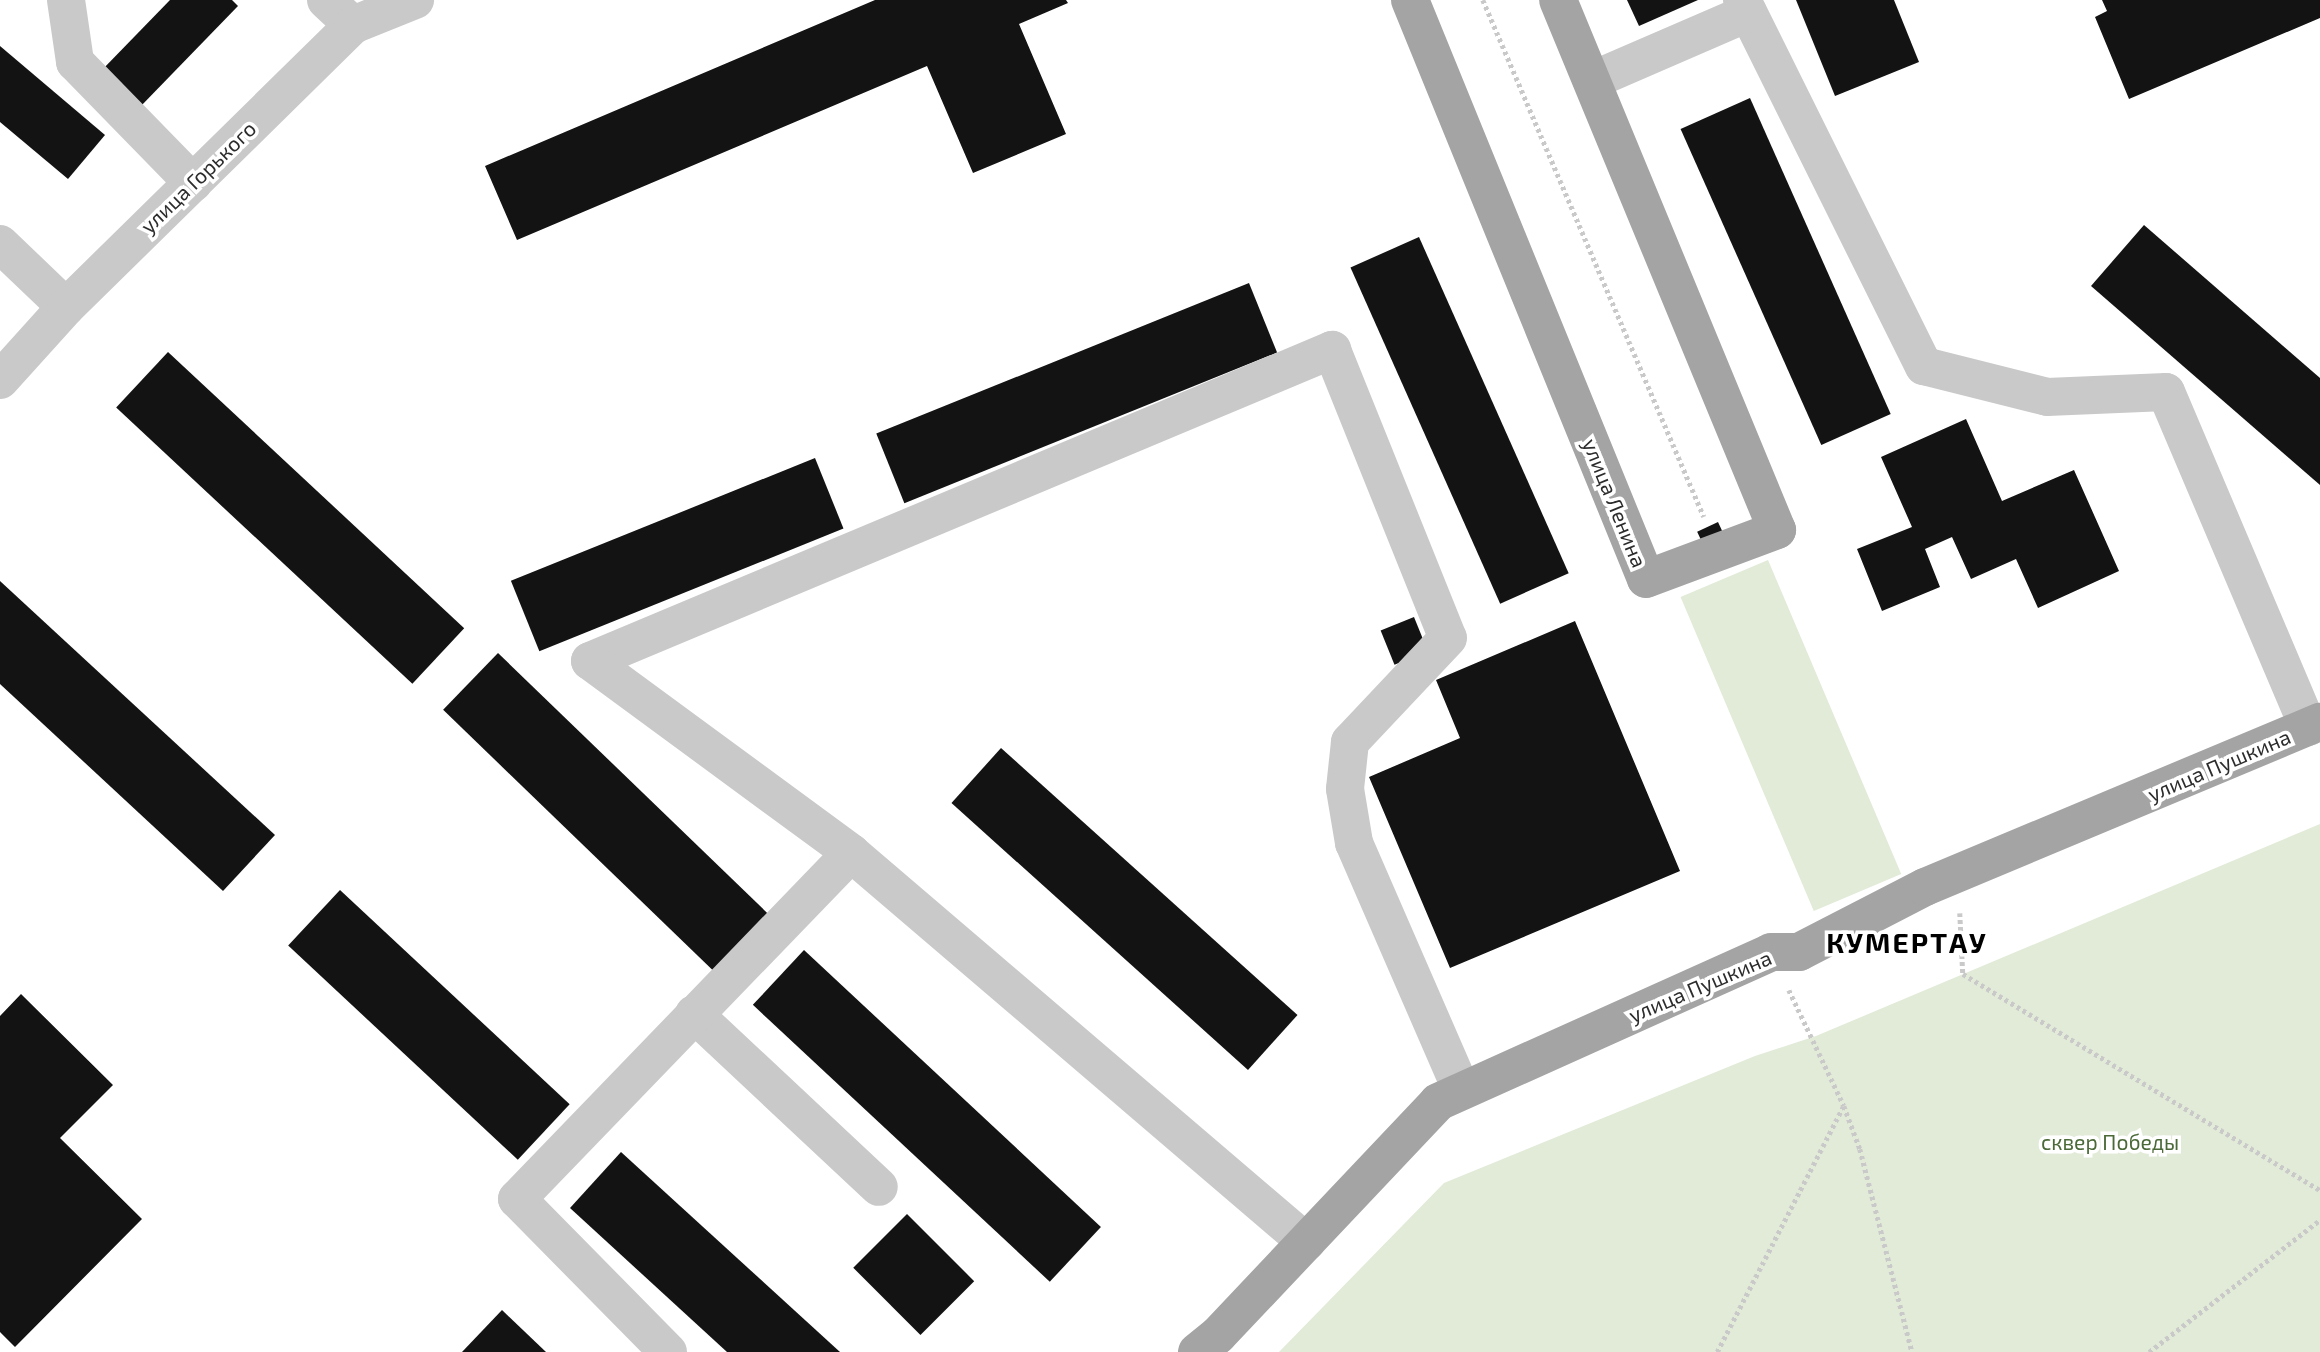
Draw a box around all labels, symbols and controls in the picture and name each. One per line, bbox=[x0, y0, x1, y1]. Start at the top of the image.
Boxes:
street label: улица Горького bbox=[135, 116, 261, 238]
street label: улица Ленина bbox=[1578, 435, 1652, 571]
street label: улица Пушкина bbox=[2144, 724, 2294, 806]
district label: КУМЕРТАУ bbox=[1827, 925, 1987, 959]
street label: улица Пушкина bbox=[1625, 945, 1775, 1027]
park label: сквер Победы bbox=[2041, 1129, 2179, 1155]

